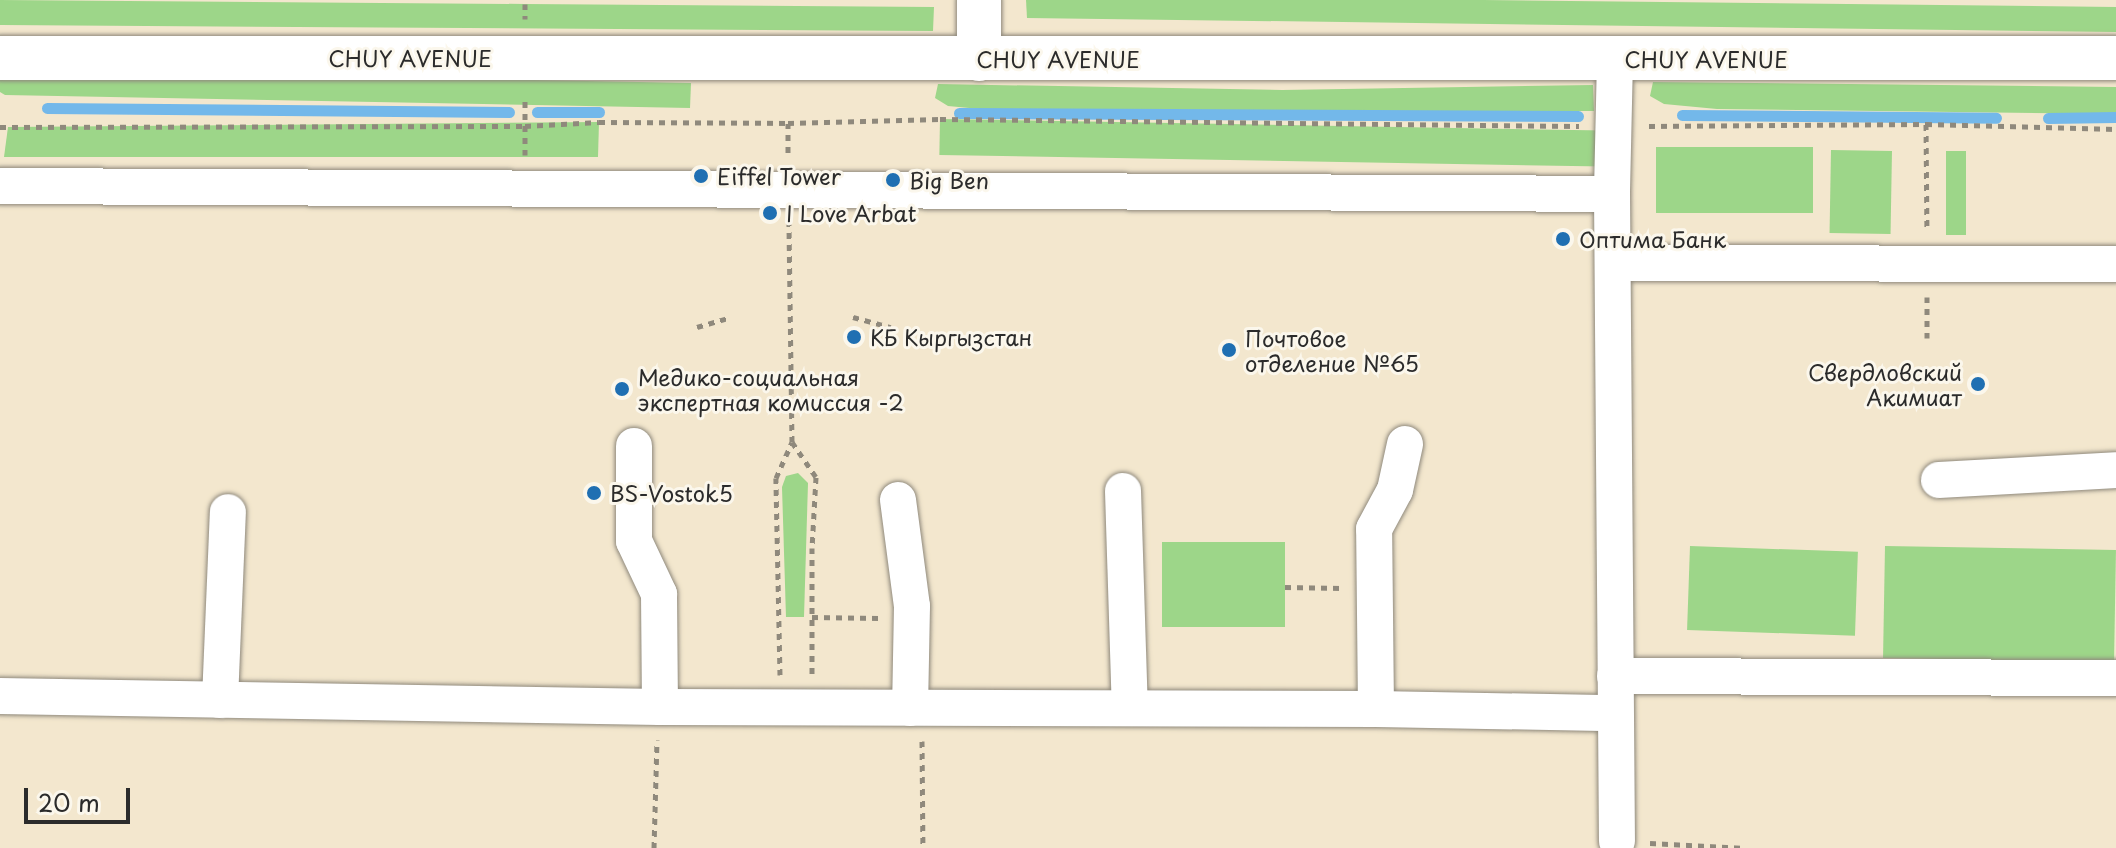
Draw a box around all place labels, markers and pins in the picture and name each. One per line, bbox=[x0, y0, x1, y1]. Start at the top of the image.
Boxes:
place label: Eiffel Tower bbox=[717, 163, 841, 189]
marker: Eiffel Tower bbox=[692, 167, 710, 185]
place label: Big Ben bbox=[909, 167, 989, 193]
marker: Big Ben bbox=[884, 171, 902, 189]
place label: I Love Arbat bbox=[786, 200, 917, 226]
marker: I Love Arbat bbox=[761, 204, 779, 222]
place label: Оптима Банк bbox=[1579, 226, 1726, 252]
marker: Оптима Банк bbox=[1554, 230, 1572, 248]
place label: КБ Кыргызстан bbox=[870, 324, 1033, 350]
place label: Почтовое отделение №65 bbox=[1245, 324, 1419, 376]
marker: КБ Кыргызстан bbox=[845, 328, 863, 346]
marker: Почтовое отделение №65 bbox=[1220, 341, 1238, 359]
place label: Свердловский Акимиат bbox=[1808, 358, 1962, 410]
place label: Медико-социальная экспертная комиссия -2 bbox=[638, 363, 905, 414]
marker: Свердловский Акимиат bbox=[1969, 375, 1987, 393]
marker: Медико-социальная экспертная комиссия -2 bbox=[613, 380, 631, 398]
place label: BS-Vostok5 bbox=[610, 480, 733, 506]
marker: BS-Vostok5 bbox=[585, 484, 603, 502]

